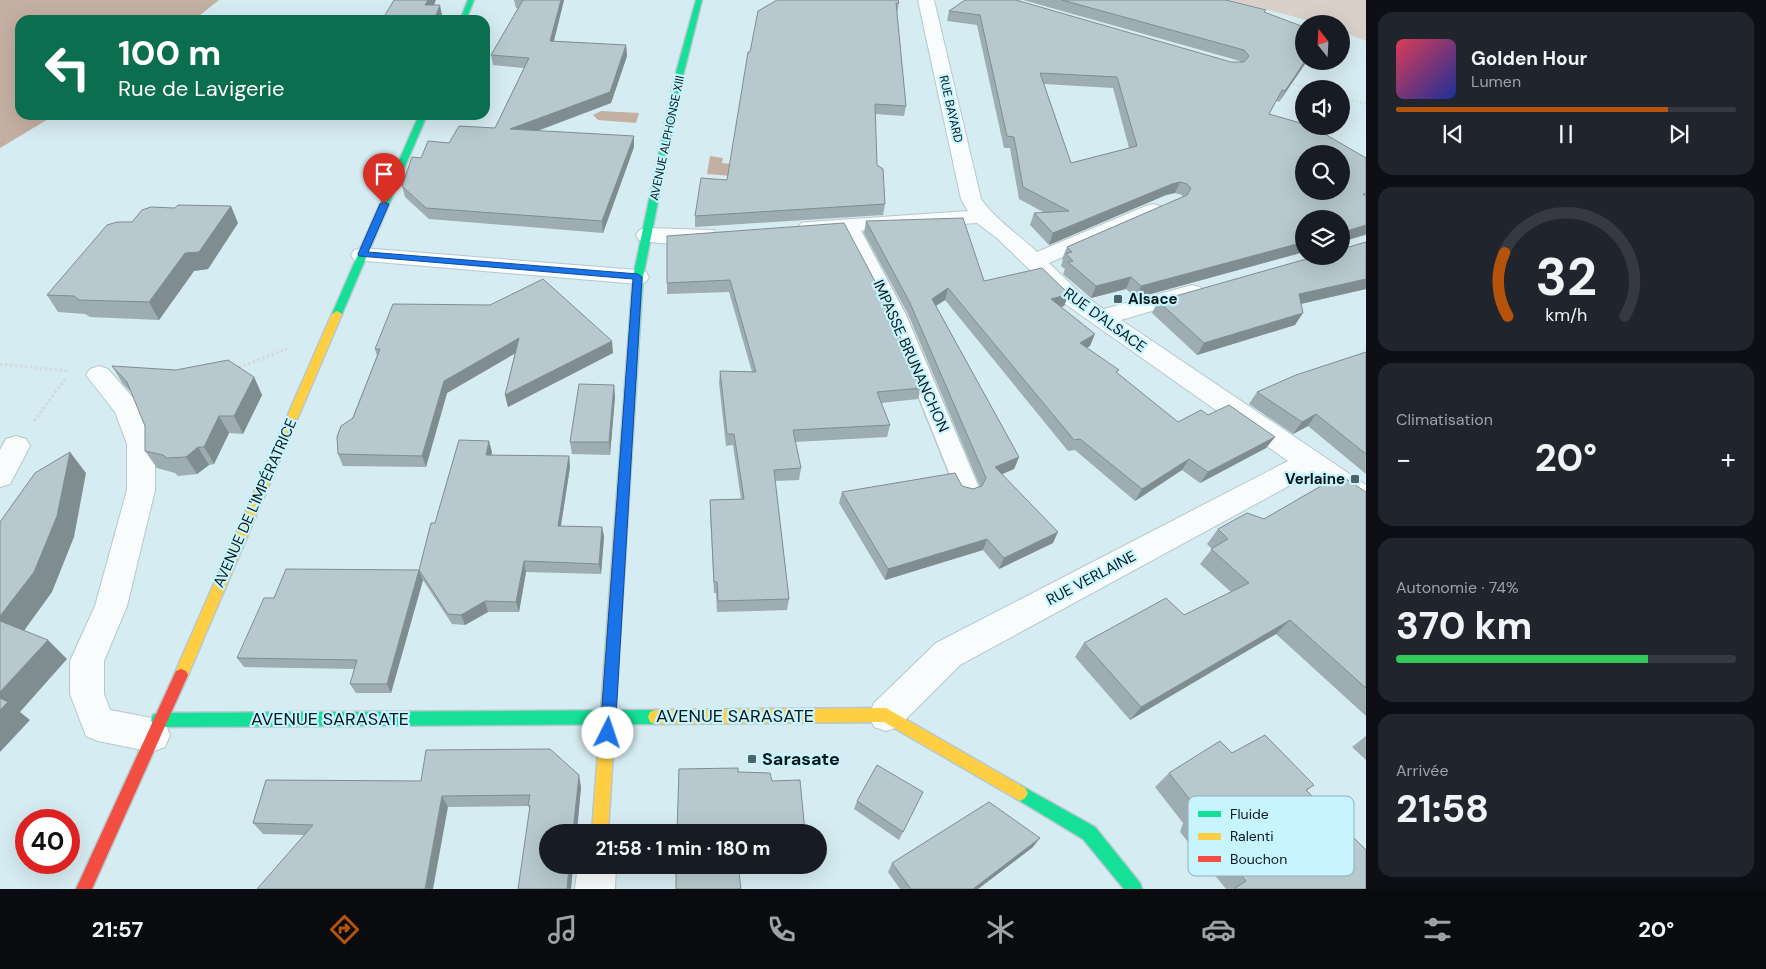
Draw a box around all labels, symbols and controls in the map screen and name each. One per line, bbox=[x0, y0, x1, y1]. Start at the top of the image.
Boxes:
north arrow bbox=[1295, 15, 1350, 70]
map controls bbox=[1295, 15, 1350, 265]
text: 100 m bbox=[118, 30, 221, 76]
icon: left bbox=[35, 35, 100, 100]
text: Golden Hour bbox=[1471, 46, 1587, 71]
text: Lumen bbox=[1471, 71, 1521, 92]
text: Rue de Lavigerie bbox=[118, 74, 284, 103]
street label: AVENUE ALPHONSE XIII bbox=[646, 74, 688, 202]
street label: RUE BAYARD bbox=[935, 74, 967, 144]
button: sound bbox=[1295, 80, 1350, 135]
icon: previous bbox=[1439, 120, 1467, 148]
icon: pause bbox=[1552, 120, 1580, 148]
icon: next bbox=[1665, 120, 1693, 148]
button: search bbox=[1295, 145, 1350, 200]
pin bbox=[363, 153, 405, 204]
icon: arrive bbox=[370, 160, 398, 188]
button: layers bbox=[1295, 210, 1350, 265]
text: 32 bbox=[1535, 243, 1597, 311]
street label: IMPASSE BRUNANCHON bbox=[868, 277, 954, 435]
street label: RUE D'ALSACE bbox=[1060, 283, 1150, 357]
place label: Alsace bbox=[1128, 289, 1178, 309]
marker: Alsace bbox=[1112, 293, 1124, 305]
text: km/h bbox=[1545, 303, 1587, 327]
text: Climatisation bbox=[1396, 409, 1493, 430]
street label: AVENUE DE L'IMPÉRATRICE bbox=[209, 415, 301, 591]
text: 20° bbox=[1535, 433, 1597, 483]
text: − bbox=[1396, 441, 1411, 478]
text: + bbox=[1721, 441, 1736, 478]
place label: Verlaine bbox=[1285, 469, 1345, 489]
marker: Verlaine bbox=[1349, 473, 1361, 485]
street label: RUE VERLAINE bbox=[1043, 546, 1139, 610]
text: Autonomie · 74% bbox=[1396, 577, 1519, 598]
text: 370 km bbox=[1396, 601, 1532, 651]
street label: AVENUE SARASATE bbox=[656, 704, 814, 728]
position arrow bbox=[581, 706, 633, 758]
street label: AVENUE SARASATE bbox=[251, 707, 409, 731]
place label: Sarasate bbox=[762, 747, 840, 771]
marker: Sarasate bbox=[746, 753, 758, 765]
text: Arrivée bbox=[1396, 760, 1449, 781]
text: 21:58 bbox=[1396, 784, 1489, 834]
legend bbox=[1188, 796, 1354, 876]
text: Fluide bbox=[1230, 805, 1269, 823]
speed limit sign: 40 bbox=[15, 809, 80, 874]
text: Ralenti bbox=[1230, 827, 1274, 845]
text: 21:58 · 1 min · 180 m bbox=[596, 836, 770, 861]
text: Bouchon bbox=[1230, 850, 1287, 868]
icon: directions bbox=[327, 912, 362, 947]
icon: music bbox=[545, 912, 580, 947]
icon: phone bbox=[764, 912, 799, 947]
icon: climate bbox=[983, 912, 1018, 947]
icon: car bbox=[1201, 912, 1236, 947]
icon: filters bbox=[1420, 912, 1455, 947]
text: 21:57 bbox=[92, 915, 143, 944]
text: 20° bbox=[1638, 915, 1674, 944]

